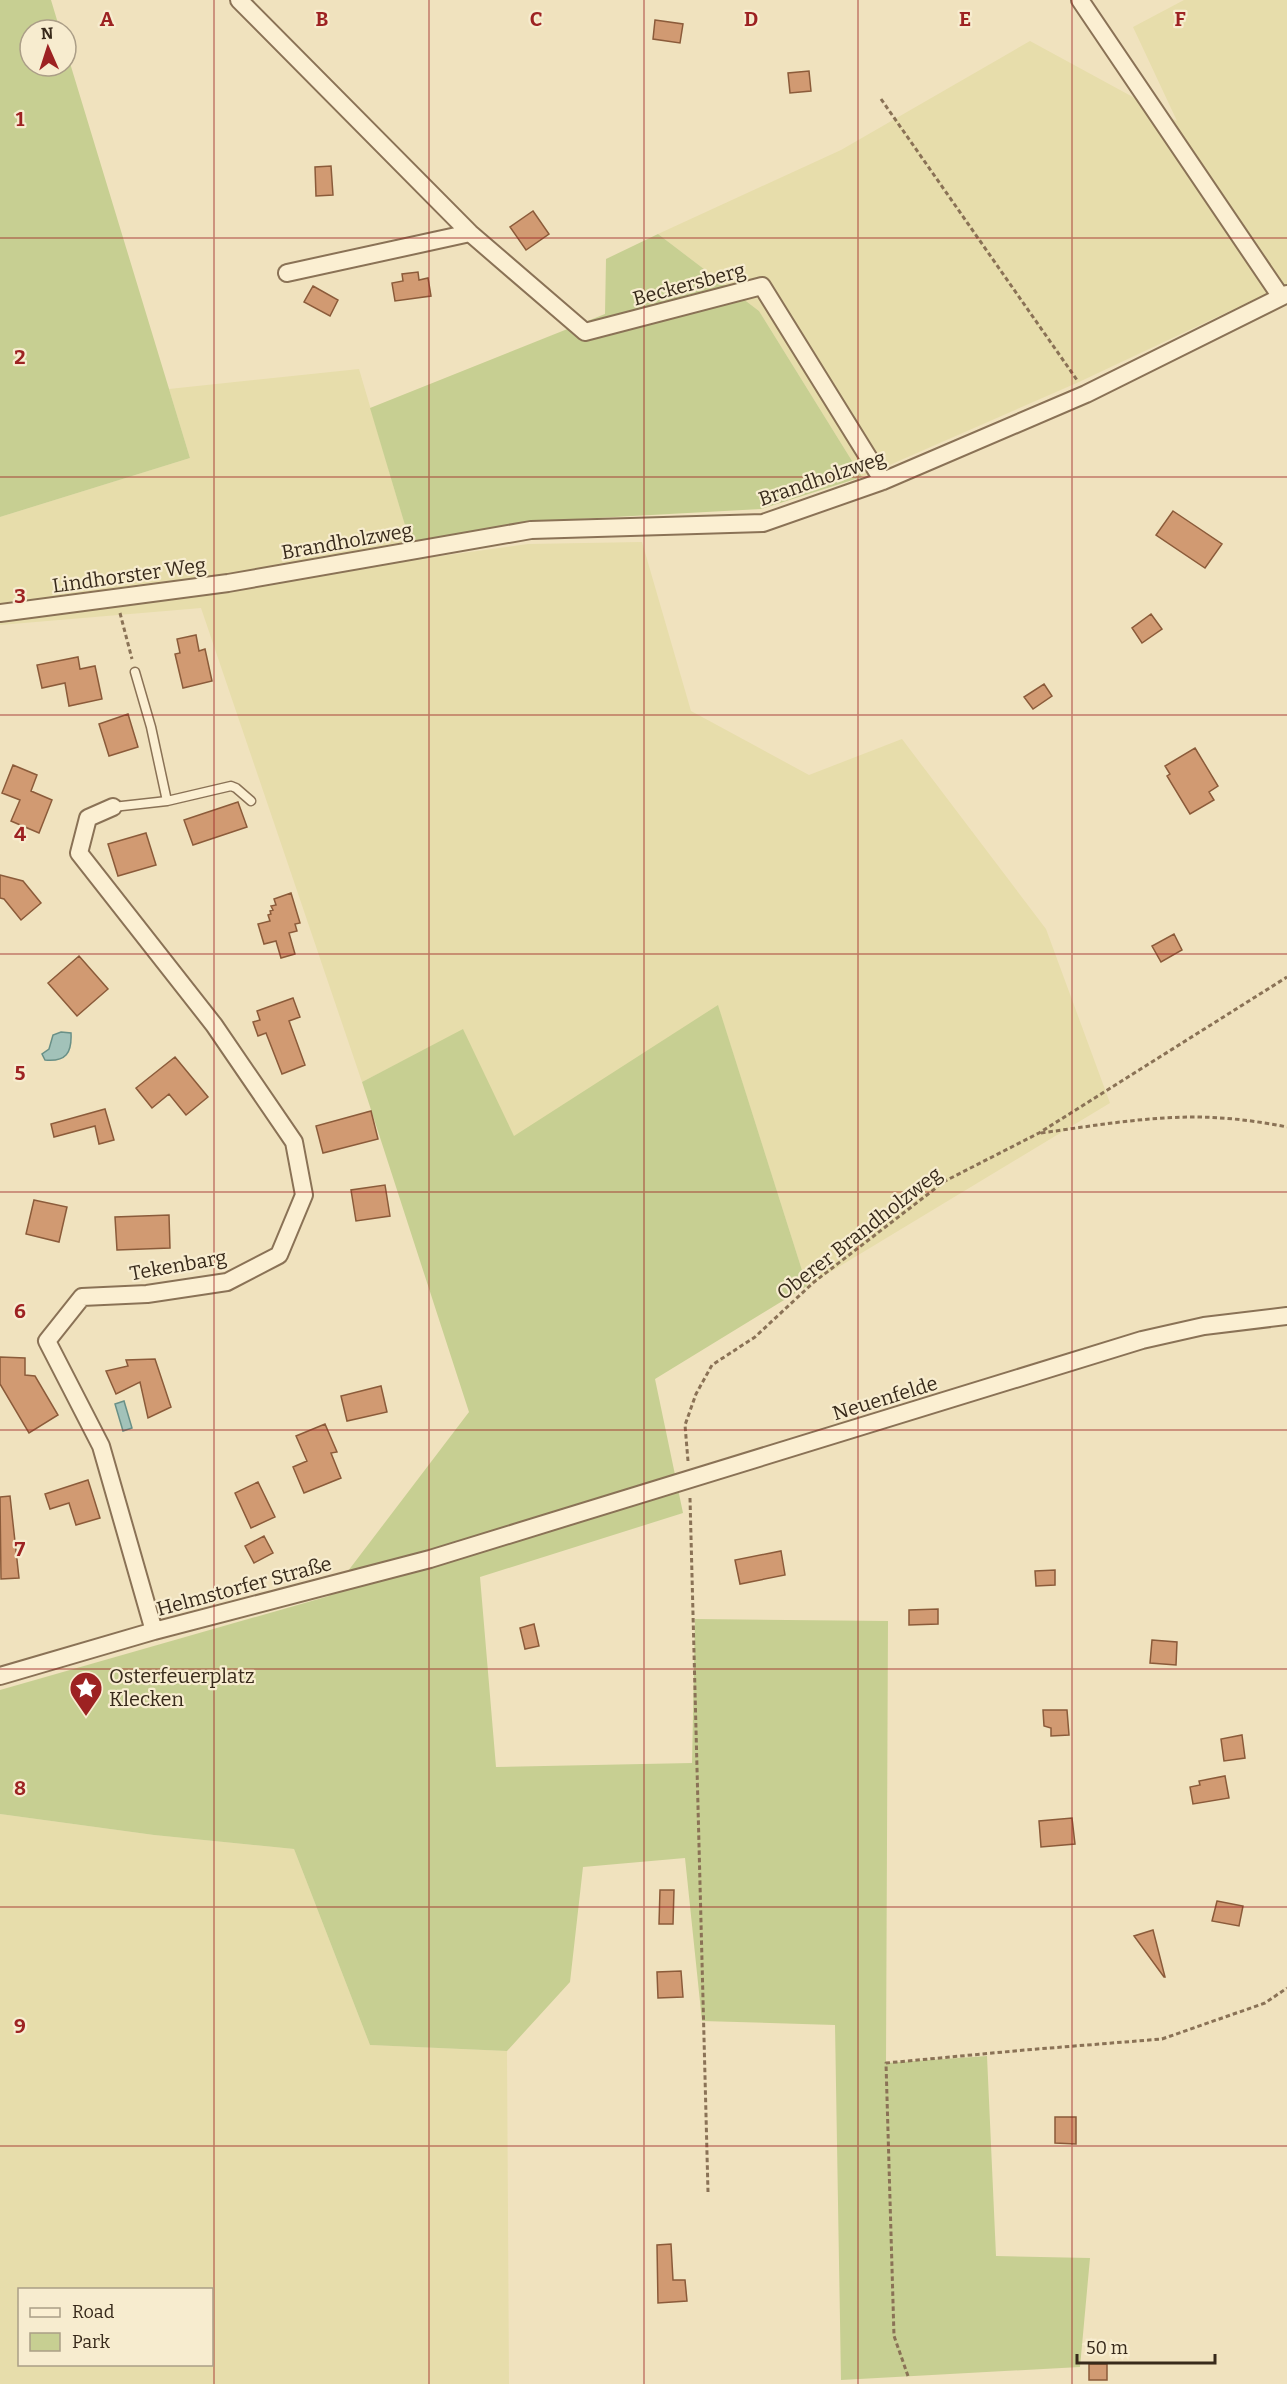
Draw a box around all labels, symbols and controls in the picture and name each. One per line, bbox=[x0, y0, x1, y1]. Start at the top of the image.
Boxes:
text: A bbox=[100, 7, 115, 31]
text: B bbox=[316, 7, 329, 31]
text: C bbox=[530, 7, 542, 31]
text: D bbox=[744, 7, 758, 31]
text: E bbox=[959, 7, 971, 31]
text: F bbox=[1174, 7, 1186, 31]
north arrow bbox=[18, 18, 78, 78]
text: N bbox=[41, 24, 54, 43]
text: 1 bbox=[16, 107, 25, 131]
street label: Beckersberg bbox=[630, 257, 748, 311]
text: 2 bbox=[14, 345, 26, 369]
street label: Brandholzweg bbox=[755, 445, 889, 511]
street label: Brandholzweg bbox=[279, 518, 415, 564]
street label: Lindhorster Weg bbox=[50, 552, 208, 598]
text: 3 bbox=[14, 584, 26, 608]
text: 4 bbox=[14, 822, 26, 846]
text: 5 bbox=[15, 1061, 26, 1085]
street label: Oberer Brandholzweg bbox=[772, 1161, 946, 1305]
street label: Tekenbarg bbox=[128, 1245, 228, 1285]
text: 6 bbox=[14, 1299, 26, 1323]
street label: Neuenfelde bbox=[830, 1371, 940, 1425]
text: 7 bbox=[15, 1537, 26, 1561]
street label: Helmstorfer Straße bbox=[154, 1551, 334, 1621]
place label: Osterfeuerplatz Klecken bbox=[109, 1664, 255, 1711]
place icon: Osterfeuerplatz Klecken bbox=[68, 1670, 104, 1717]
text: 8 bbox=[14, 1776, 26, 1800]
text: 9 bbox=[14, 2014, 26, 2038]
legend bbox=[18, 2288, 213, 2366]
text: Road bbox=[72, 2301, 115, 2323]
scale bar bbox=[1077, 2327, 1215, 2365]
text: Park bbox=[72, 2331, 111, 2353]
text: 50 m bbox=[1086, 2337, 1128, 2359]

